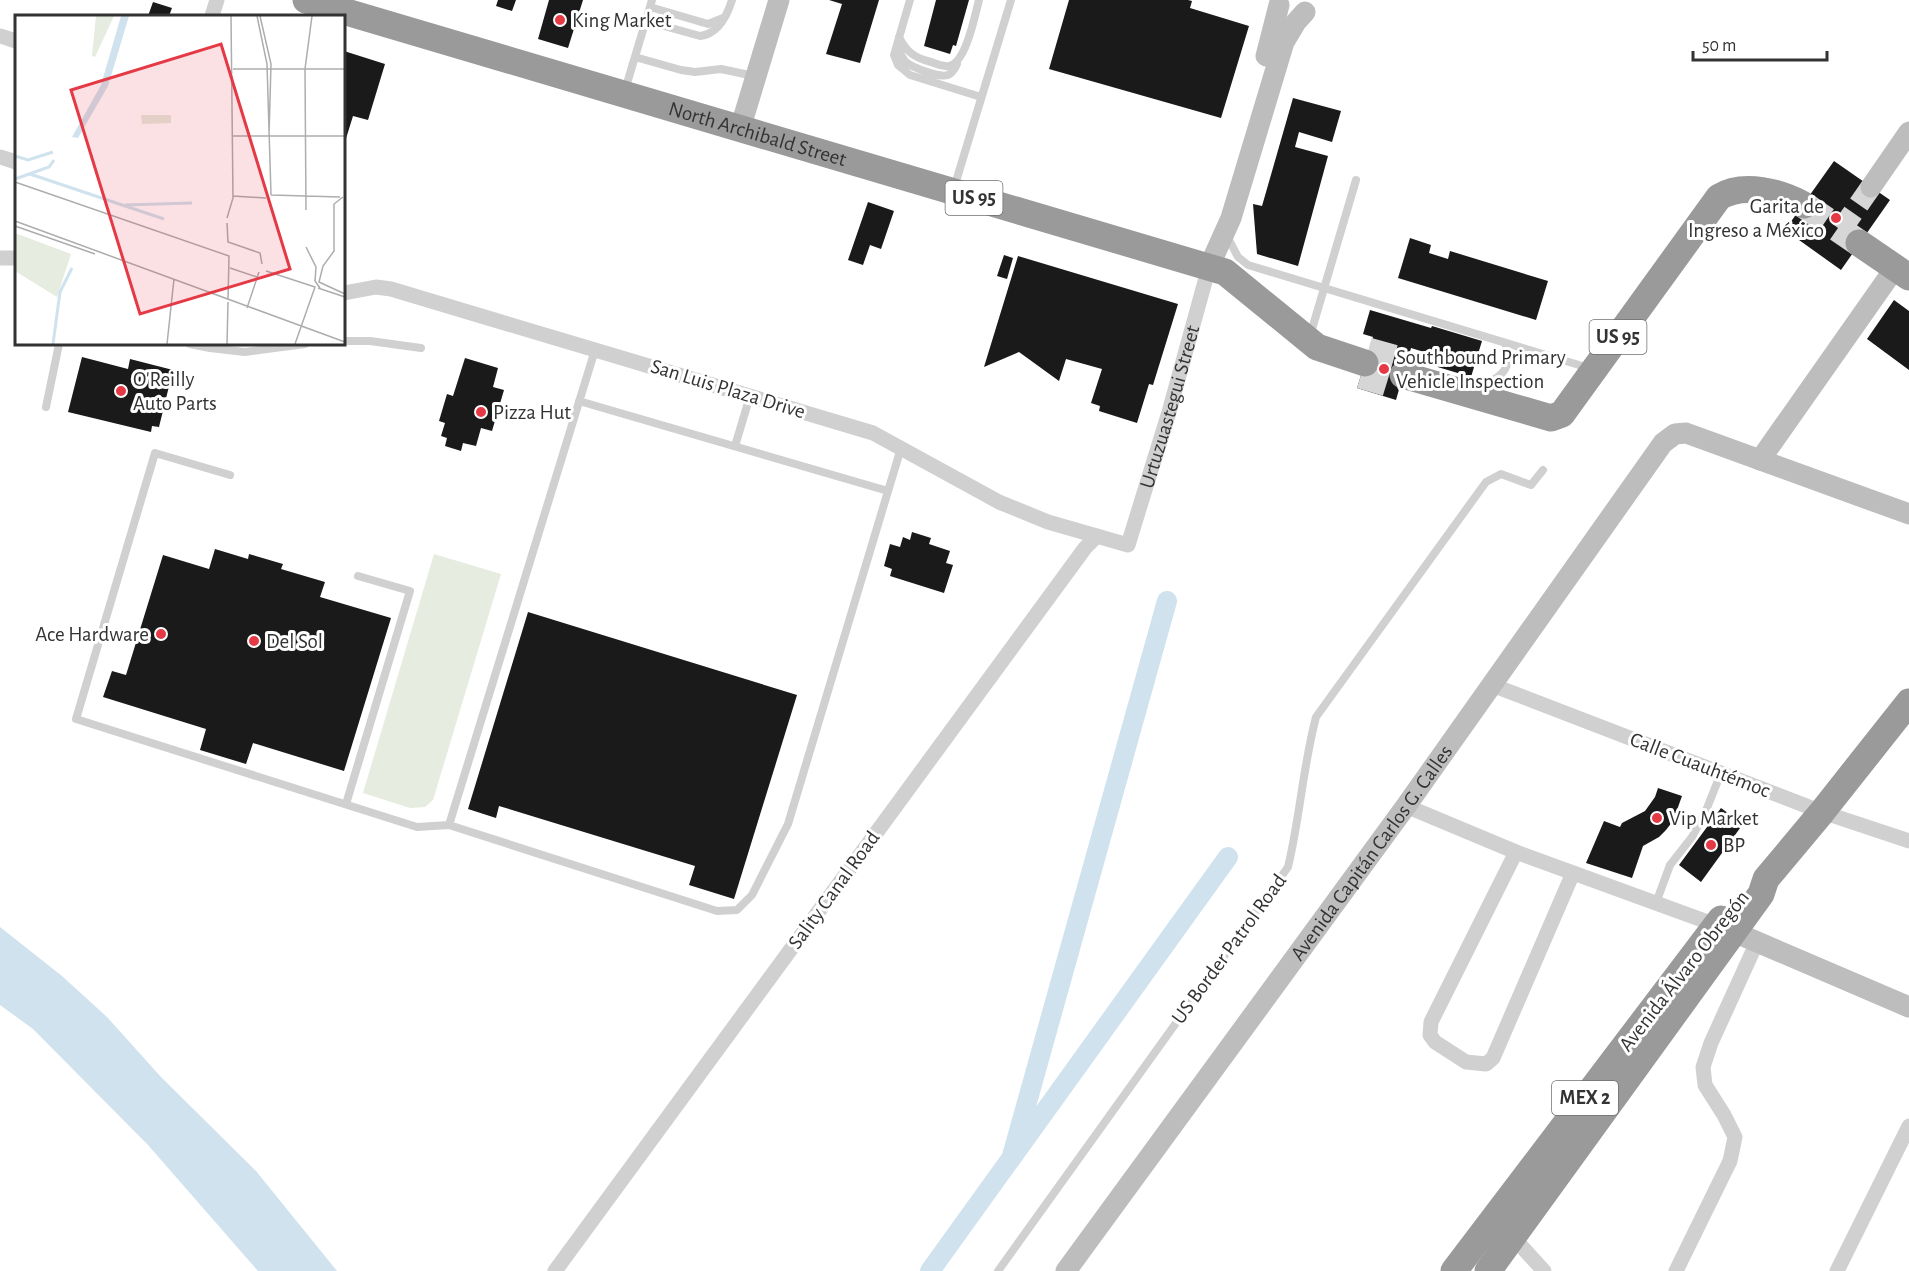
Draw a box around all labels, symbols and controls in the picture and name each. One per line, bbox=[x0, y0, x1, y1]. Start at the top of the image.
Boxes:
place label: King Market bbox=[572, 10, 672, 31]
marker: King Market bbox=[553, 13, 567, 27]
inset map bbox=[15, 15, 345, 345]
scale bar bbox=[1693, 24, 1826, 62]
text: 50 m bbox=[1702, 37, 1736, 55]
street label: North Archibald Street bbox=[666, 97, 849, 170]
road number: US 95 bbox=[946, 181, 1002, 215]
place label: Garita de Ingreso a México bbox=[1688, 196, 1824, 241]
marker: Garita de Ingreso a México bbox=[1829, 211, 1843, 225]
road number: US 95 bbox=[1590, 320, 1646, 354]
street label: Urtuzuastegui Street bbox=[1136, 323, 1203, 491]
place label: Southbound Primary Vehicle Inspection bbox=[1396, 347, 1566, 392]
street label: San Luis Plaza Drive bbox=[648, 356, 808, 422]
marker: Southbound Primary Vehicle Inspection bbox=[1377, 362, 1391, 376]
place label: O'Reilly Auto Parts bbox=[133, 369, 217, 414]
marker: O'Reilly Auto Parts bbox=[114, 384, 128, 398]
place label: Pizza Hut bbox=[493, 402, 571, 423]
marker: Pizza Hut bbox=[474, 405, 488, 419]
place label: Ace Hardware bbox=[35, 624, 149, 645]
marker: Ace Hardware bbox=[154, 627, 168, 641]
place label: Del Sol bbox=[266, 631, 323, 652]
marker: Del Sol bbox=[247, 634, 261, 648]
street label: Calle Cuauhtémoc bbox=[1627, 729, 1773, 801]
street label: Avenida Capitán Carlos G. Calles bbox=[1286, 741, 1456, 964]
place label: Vip Market bbox=[1669, 808, 1759, 829]
marker: Vip Market bbox=[1650, 811, 1664, 825]
street label: Sality Canal Road bbox=[784, 827, 884, 953]
place label: BP bbox=[1723, 835, 1745, 856]
marker: BP bbox=[1704, 838, 1718, 852]
street label: US Border Patrol Road bbox=[1168, 870, 1290, 1028]
street label: Avenida Álvaro Obregón bbox=[1613, 886, 1753, 1055]
road number: MEX 2 bbox=[1552, 1081, 1618, 1115]

